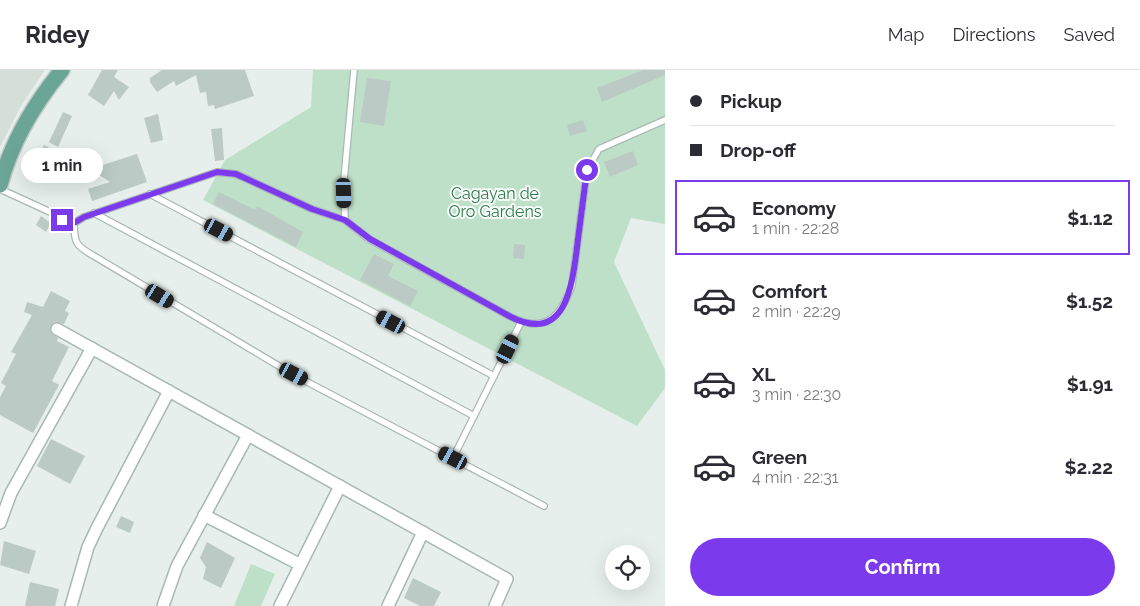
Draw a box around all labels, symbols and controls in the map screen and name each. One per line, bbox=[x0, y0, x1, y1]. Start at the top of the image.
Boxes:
text: Ridey bbox=[25, 20, 90, 49]
text: Map bbox=[888, 24, 924, 45]
text: Directions bbox=[952, 24, 1036, 45]
text: Saved bbox=[1064, 24, 1115, 45]
text: Pickup bbox=[720, 90, 782, 112]
text: Drop-off bbox=[720, 139, 796, 161]
callout: 1 min bbox=[21, 148, 103, 182]
text: 1 min bbox=[42, 156, 82, 175]
route start bbox=[576, 159, 598, 181]
car bbox=[335, 178, 352, 208]
park label: Cagayan de Oro Gardens bbox=[449, 184, 542, 221]
icon: car bbox=[692, 195, 737, 240]
text: Economy bbox=[752, 197, 836, 219]
text: $1.12 bbox=[1067, 207, 1113, 229]
route end bbox=[51, 209, 73, 231]
car bbox=[202, 216, 235, 244]
text: 1 min · 22:28 bbox=[752, 219, 839, 238]
icon: car bbox=[692, 278, 737, 323]
text: Comfort bbox=[752, 280, 827, 302]
car bbox=[143, 282, 176, 310]
text: $1.52 bbox=[1066, 290, 1113, 312]
text: 2 min · 22:29 bbox=[752, 302, 841, 321]
car bbox=[374, 308, 407, 336]
car bbox=[494, 332, 521, 366]
car bbox=[277, 360, 310, 388]
icon: car bbox=[692, 361, 737, 406]
text: XL bbox=[752, 363, 775, 385]
text: $1.91 bbox=[1067, 373, 1113, 395]
text: 3 min · 22:30 bbox=[752, 385, 841, 404]
car bbox=[436, 444, 469, 472]
icon: car bbox=[692, 444, 737, 489]
text: Green bbox=[752, 446, 807, 468]
text: $2.22 bbox=[1065, 456, 1113, 478]
text: 4 min · 22:31 bbox=[752, 468, 839, 487]
button: Confirm bbox=[690, 538, 1115, 596]
map controls bbox=[605, 545, 650, 590]
button: locate bbox=[605, 545, 650, 590]

